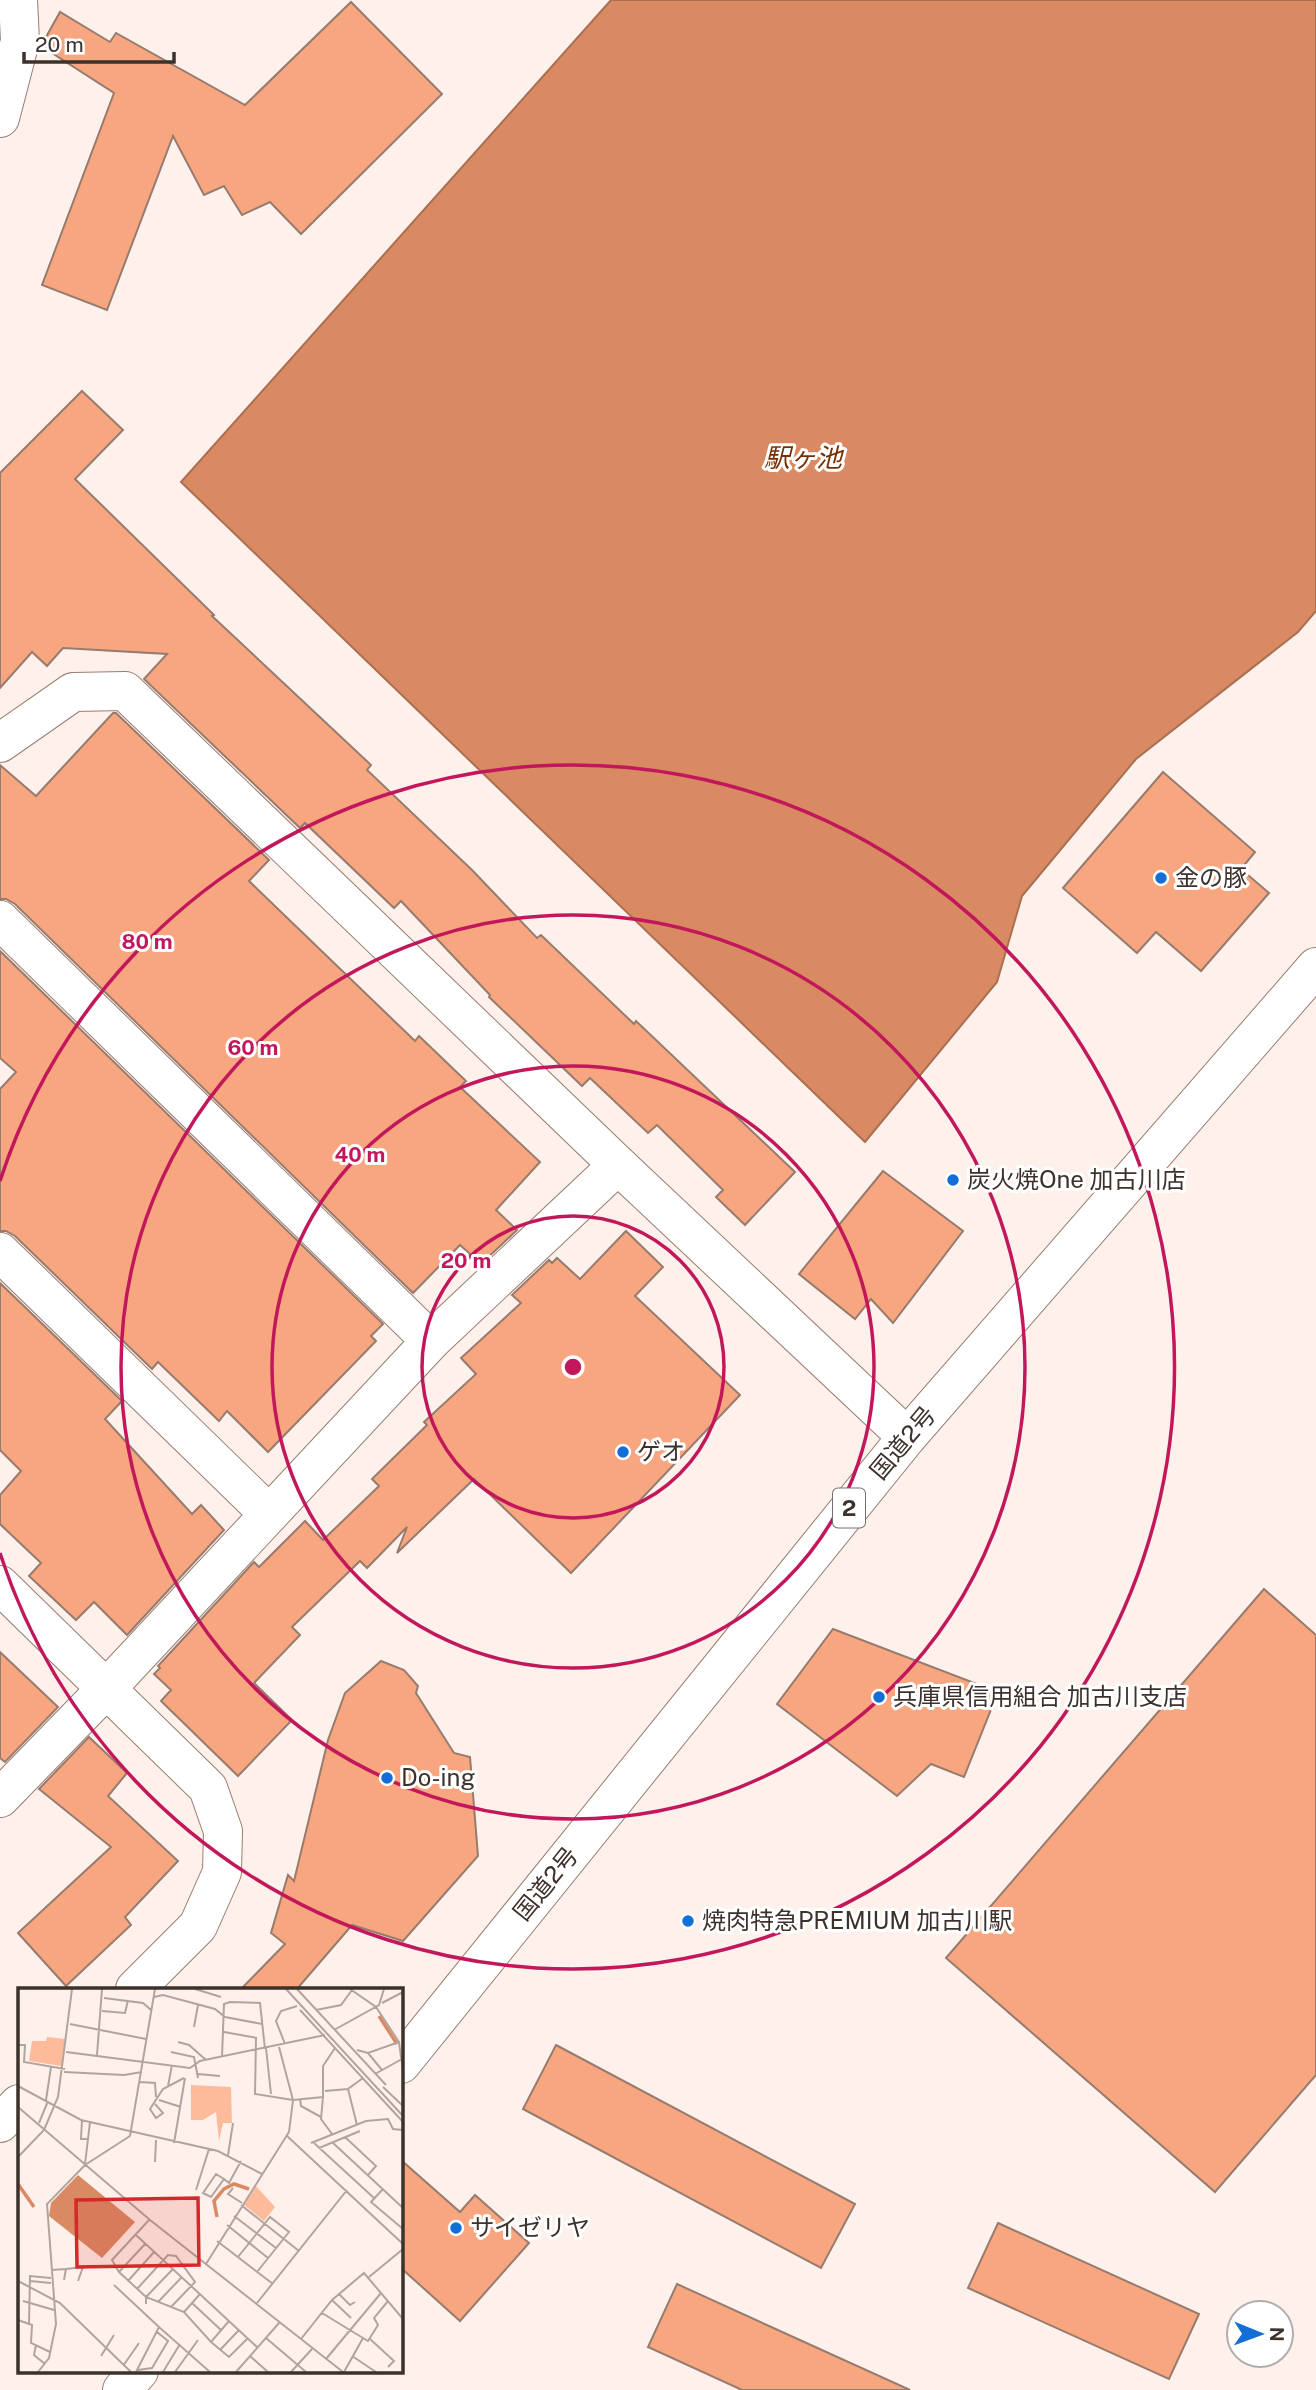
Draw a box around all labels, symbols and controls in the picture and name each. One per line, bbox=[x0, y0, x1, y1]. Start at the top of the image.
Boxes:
scale bar bbox=[24, 21, 175, 65]
text: 20 m bbox=[35, 32, 84, 57]
water label: 駅ヶ池 bbox=[764, 442, 845, 473]
place label: 金の豚 bbox=[1175, 863, 1247, 891]
marker: 金の豚 bbox=[1153, 870, 1169, 886]
text: 80 m bbox=[121, 929, 173, 954]
text: 60 m bbox=[228, 1035, 278, 1060]
text: 40 m bbox=[335, 1142, 385, 1167]
place label: 炭火焼One 加古川店 bbox=[967, 1165, 1186, 1193]
marker: 炭火焼One 加古川店 bbox=[945, 1172, 961, 1188]
text: 20 m bbox=[441, 1248, 491, 1273]
centre of rings bbox=[561, 1355, 585, 1379]
street label: 国道2号 bbox=[864, 1400, 941, 1484]
place label: ゲオ bbox=[637, 1437, 685, 1465]
marker: ゲオ bbox=[615, 1444, 631, 1460]
road number: 2 bbox=[833, 1488, 865, 1527]
place label: 兵庫県信用組合 加古川支店 bbox=[893, 1682, 1187, 1710]
marker: 兵庫県信用組合 加古川支店 bbox=[871, 1689, 887, 1705]
place label: Do-ing bbox=[401, 1763, 475, 1791]
marker: Do-ing bbox=[379, 1770, 395, 1786]
street label: 国道2号 bbox=[507, 1841, 583, 1926]
place label: 焼肉特急PREMIUM 加古川駅 bbox=[702, 1906, 1012, 1934]
marker: 焼肉特急PREMIUM 加古川駅 bbox=[680, 1913, 696, 1929]
inset map bbox=[18, 1988, 402, 2372]
place label: サイゼリヤ bbox=[470, 2213, 590, 2241]
marker: サイゼリヤ bbox=[448, 2220, 464, 2236]
north arrow bbox=[1225, 2299, 1295, 2369]
text: N bbox=[1266, 2327, 1288, 2342]

